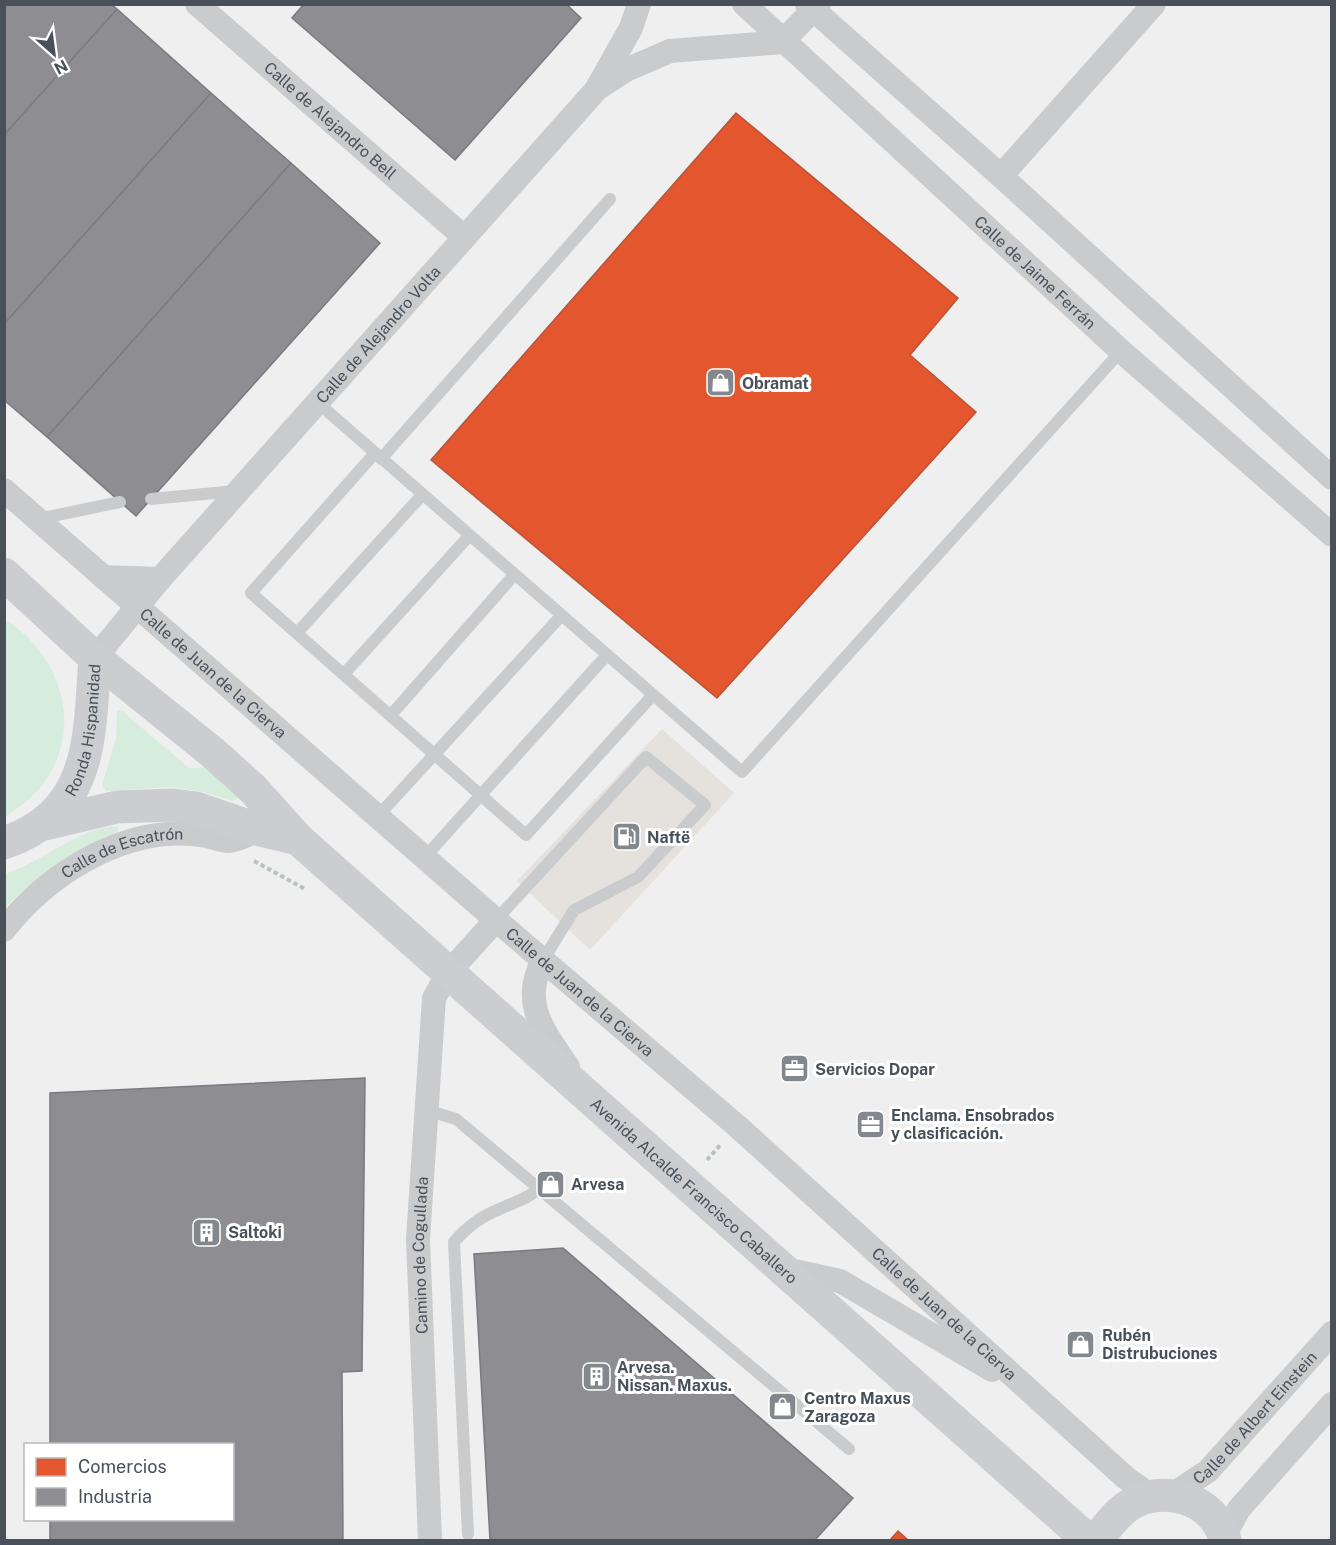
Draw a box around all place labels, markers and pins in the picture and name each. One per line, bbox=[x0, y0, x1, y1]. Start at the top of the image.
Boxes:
shop icon: Obramat bbox=[705, 367, 737, 399]
place label: Obramat bbox=[742, 374, 809, 393]
fuel station icon: Naftë bbox=[610, 821, 642, 853]
place label: Naftë bbox=[647, 828, 690, 847]
office icon: Servicios Dopar bbox=[778, 1053, 810, 1085]
place label: Servicios Dopar bbox=[815, 1060, 935, 1079]
place label: Enclama. Ensobrados y clasificación. bbox=[891, 1106, 1054, 1143]
office icon: Enclama. Ensobrados y clasificación. bbox=[854, 1108, 886, 1140]
shop icon: Arvesa bbox=[534, 1168, 566, 1200]
place label: Arvesa bbox=[571, 1175, 624, 1194]
building icon: Saltoki bbox=[191, 1216, 223, 1248]
place label: Saltoki bbox=[228, 1223, 282, 1242]
place label: Rubén Distrubuciones bbox=[1102, 1326, 1218, 1363]
shop icon: Rubén Distrubuciones bbox=[1065, 1328, 1097, 1360]
place label: Arvesa. Nissan. Maxus. bbox=[617, 1358, 732, 1395]
building icon: Arvesa. Nissan. Maxus. bbox=[580, 1360, 612, 1392]
place label: Centro Maxus Zaragoza bbox=[804, 1389, 911, 1426]
shop icon: Centro Maxus Zaragoza bbox=[767, 1391, 799, 1423]

